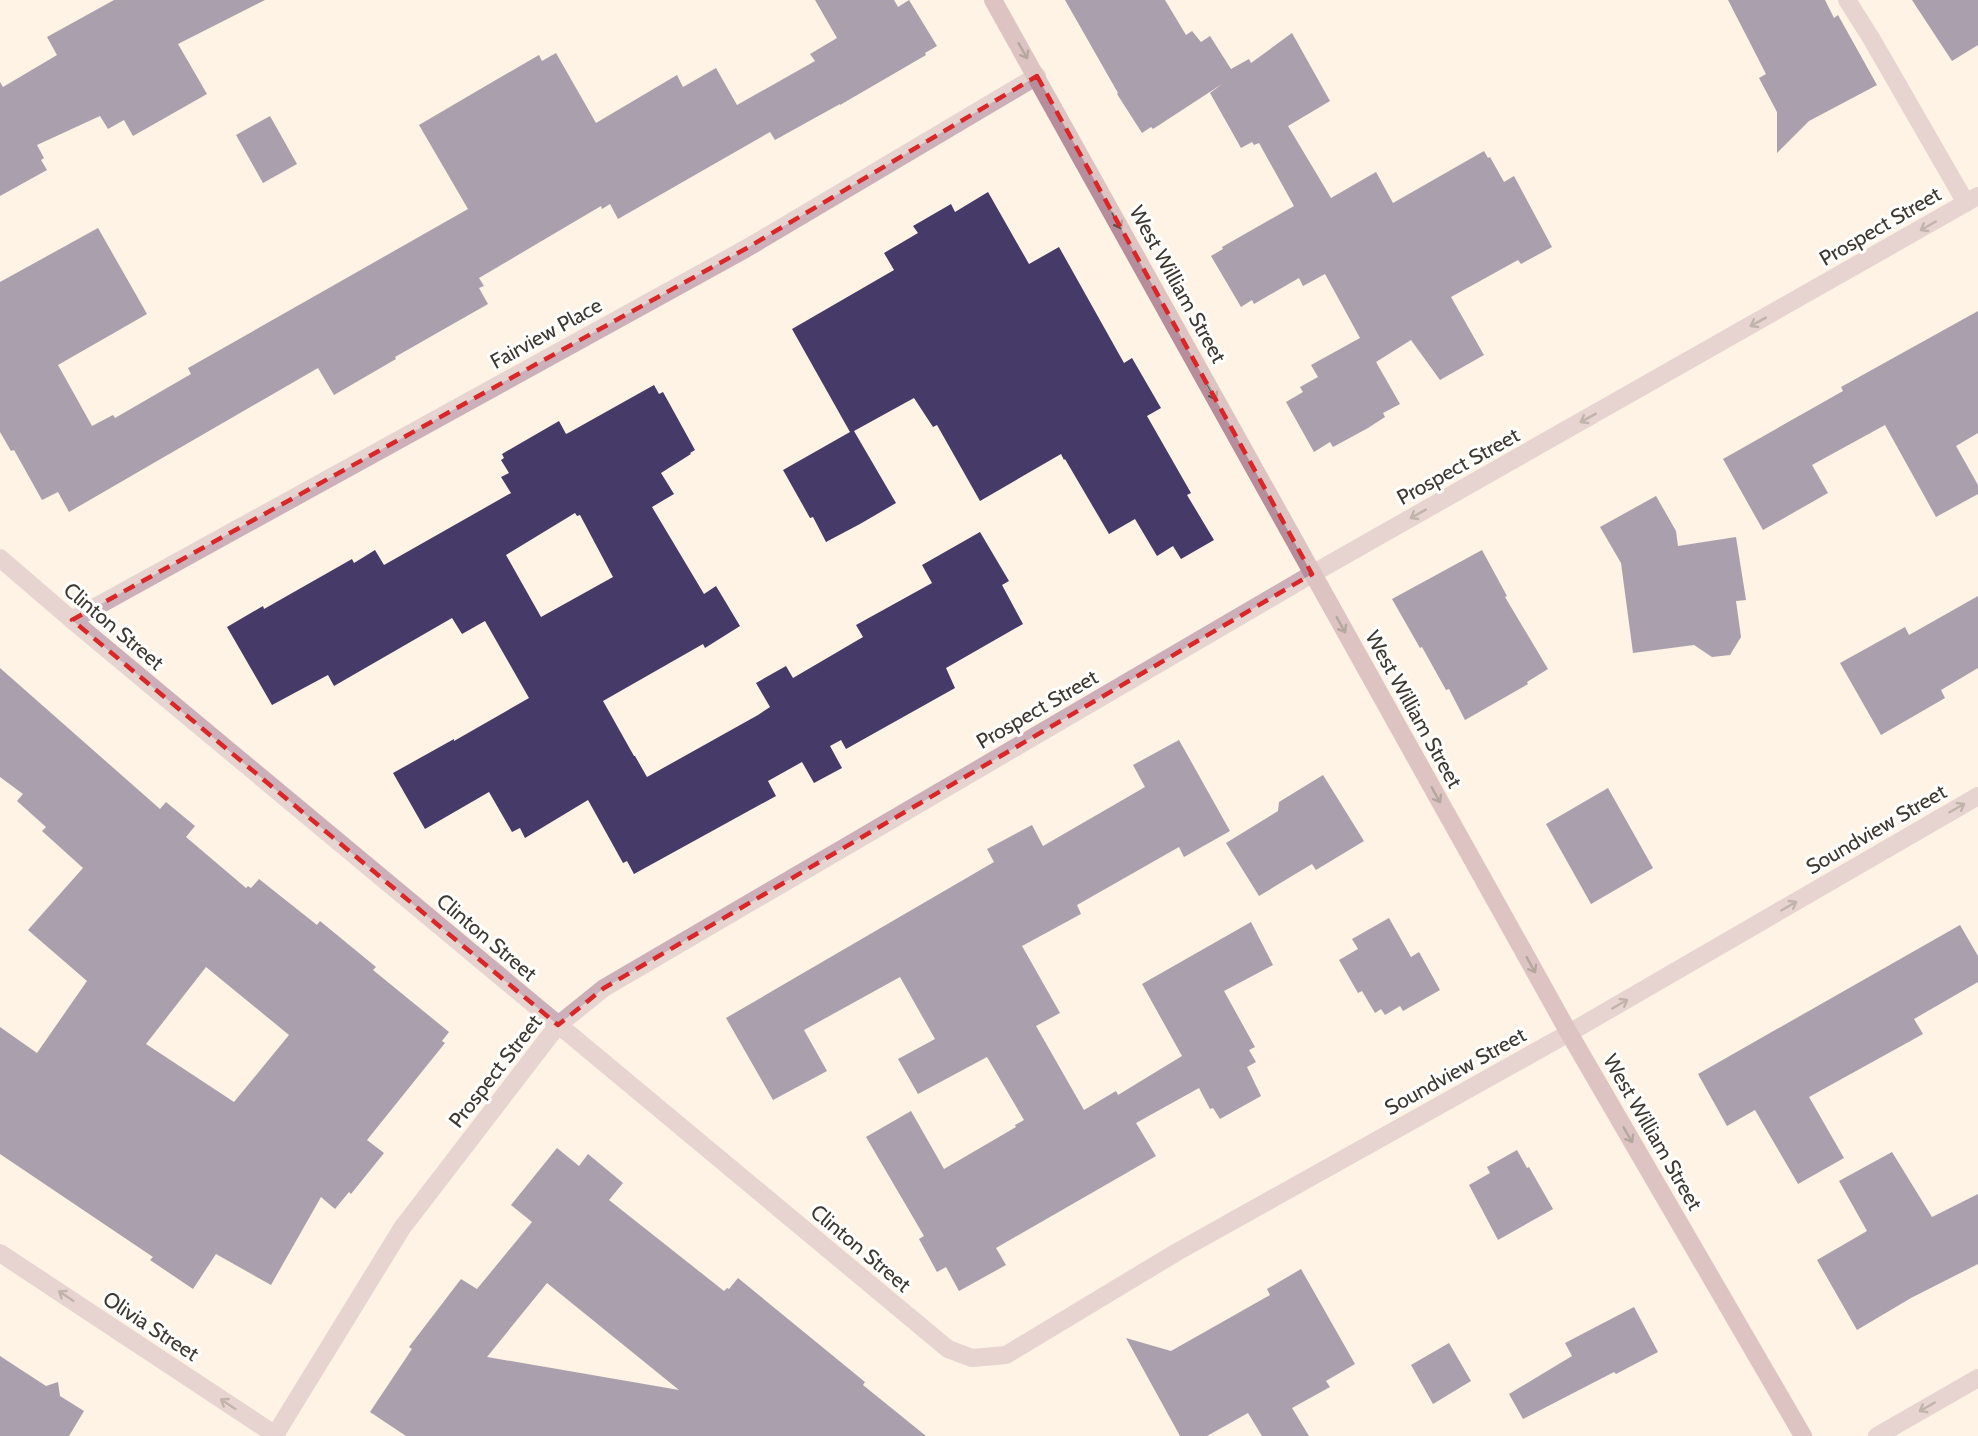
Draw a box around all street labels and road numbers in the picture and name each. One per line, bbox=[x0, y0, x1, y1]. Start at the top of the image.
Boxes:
street label: Prospect Street bbox=[1815, 181, 1945, 271]
street label: West William Street bbox=[1124, 201, 1232, 367]
street label: Fairview Place bbox=[486, 292, 606, 374]
street label: Prospect Street bbox=[1392, 422, 1524, 510]
street label: Clinton Street bbox=[59, 577, 169, 675]
street label: West William Street bbox=[1360, 626, 1468, 792]
street label: Prospect Street bbox=[972, 664, 1102, 754]
street label: Soundview Street bbox=[1801, 779, 1951, 879]
street label: Clinton Street bbox=[432, 888, 542, 986]
street label: Prospect Street bbox=[443, 1010, 547, 1132]
street label: Soundview Street bbox=[1380, 1022, 1530, 1120]
street label: West William Street bbox=[1598, 1050, 1708, 1214]
street label: Clinton Street bbox=[806, 1199, 916, 1297]
street label: Olivia Street bbox=[98, 1286, 204, 1366]

